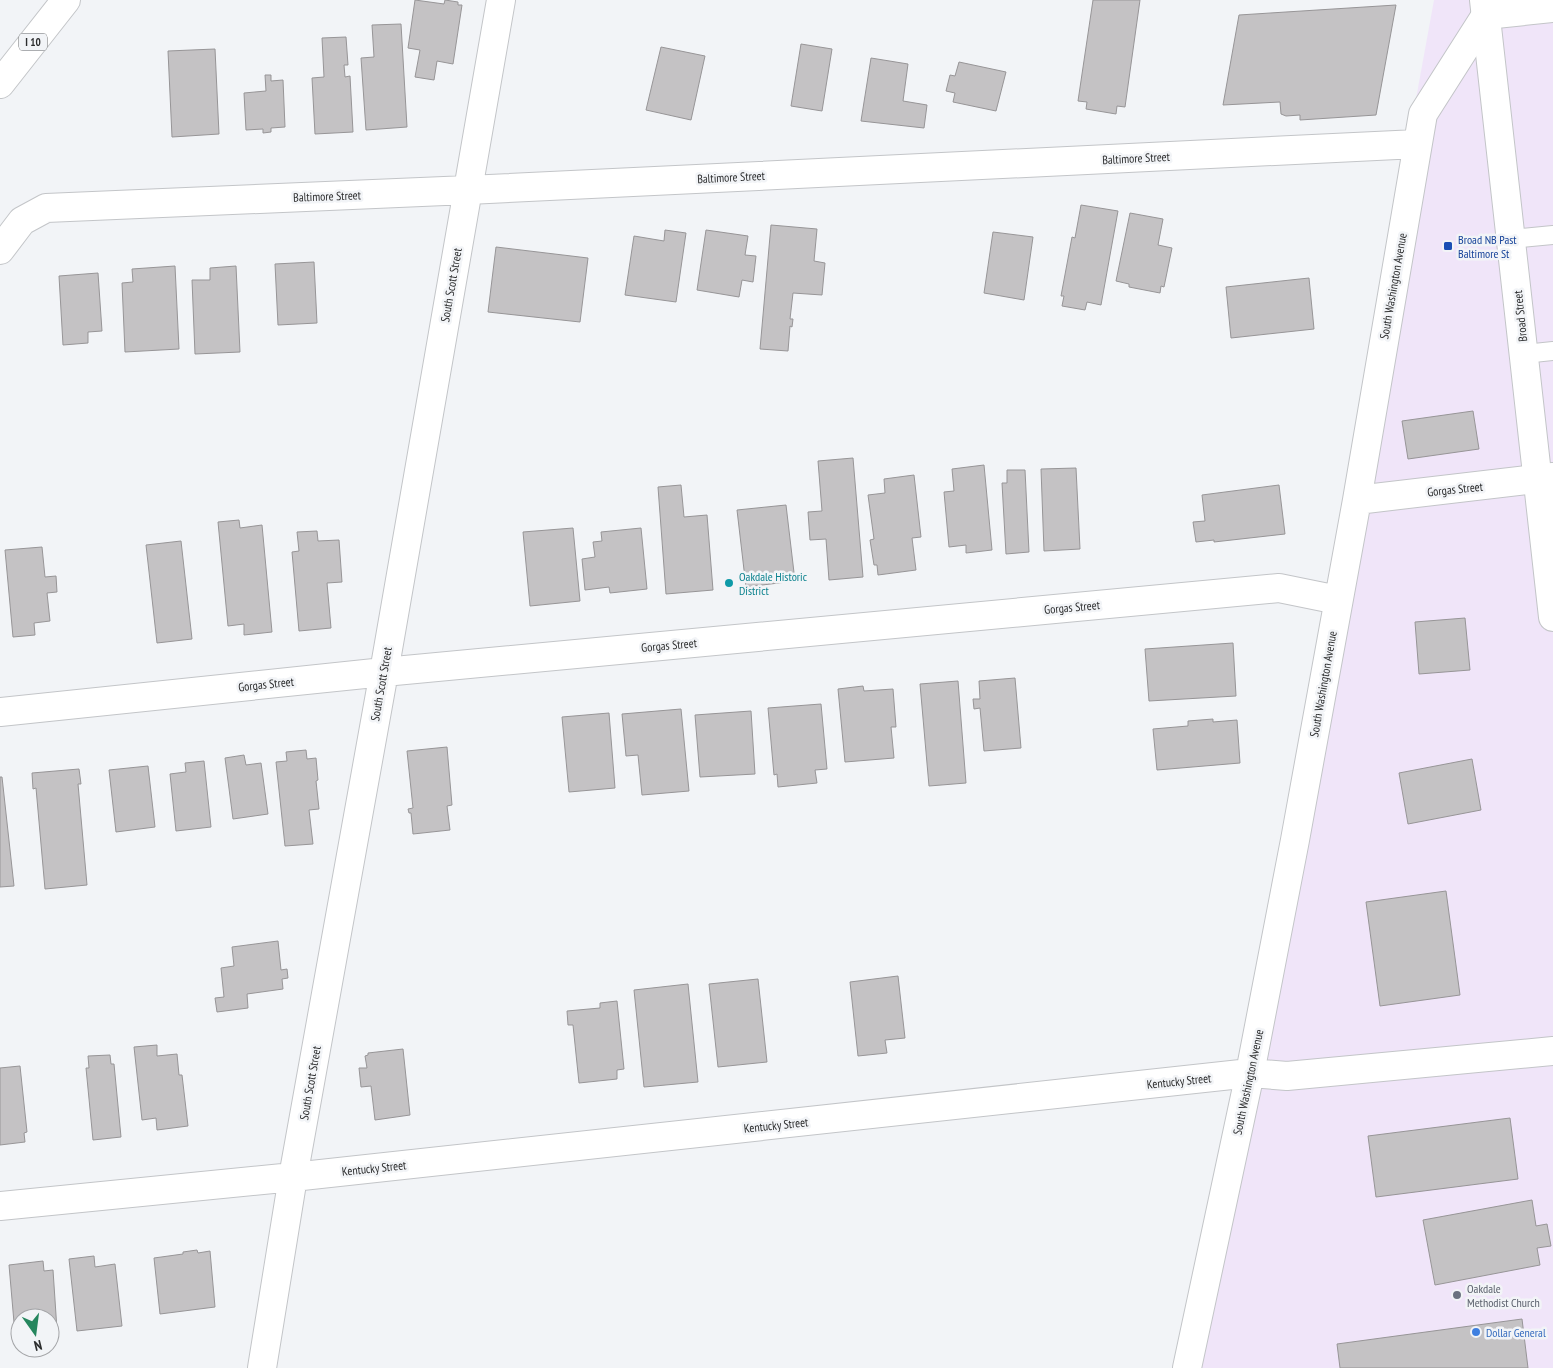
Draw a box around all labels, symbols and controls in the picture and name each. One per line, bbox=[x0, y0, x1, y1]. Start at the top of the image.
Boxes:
road number: I 10 bbox=[19, 34, 47, 51]
street label: Baltimore Street bbox=[1102, 149, 1171, 167]
street label: Baltimore Street bbox=[697, 168, 766, 186]
street label: Baltimore Street bbox=[293, 187, 362, 205]
street label: South Washington Avenue bbox=[1376, 232, 1410, 340]
place label: Broad NB Past Baltimore St bbox=[1458, 232, 1517, 261]
marker: Broad NB Past Baltimore St bbox=[1442, 240, 1454, 252]
street label: South Scott Street bbox=[437, 246, 465, 323]
street label: Broad Street bbox=[1510, 289, 1530, 342]
street label: Gorgas Street bbox=[1426, 479, 1484, 499]
place label: Oakdale Historic District bbox=[739, 569, 808, 598]
marker: Oakdale Historic District bbox=[723, 577, 735, 589]
street label: Gorgas Street bbox=[1044, 597, 1101, 617]
street label: South Washington Avenue bbox=[1306, 630, 1340, 738]
street label: Gorgas Street bbox=[641, 635, 698, 655]
street label: South Scott Street bbox=[367, 645, 395, 722]
street label: Gorgas Street bbox=[237, 674, 295, 694]
street label: South Washington Avenue bbox=[1229, 1028, 1267, 1136]
street label: South Scott Street bbox=[296, 1044, 324, 1121]
street label: Kentucky Street bbox=[1146, 1070, 1213, 1092]
street label: Kentucky Street bbox=[743, 1114, 810, 1136]
street label: Kentucky Street bbox=[341, 1157, 408, 1179]
place label: Oakdale Methodist Church bbox=[1467, 1281, 1540, 1310]
marker: Oakdale Methodist Church bbox=[1451, 1289, 1463, 1301]
north arrow bbox=[10, 1308, 60, 1358]
place label: Dollar General bbox=[1486, 1325, 1546, 1340]
marker: Dollar General bbox=[1470, 1326, 1482, 1338]
text: N bbox=[32, 1336, 44, 1355]

